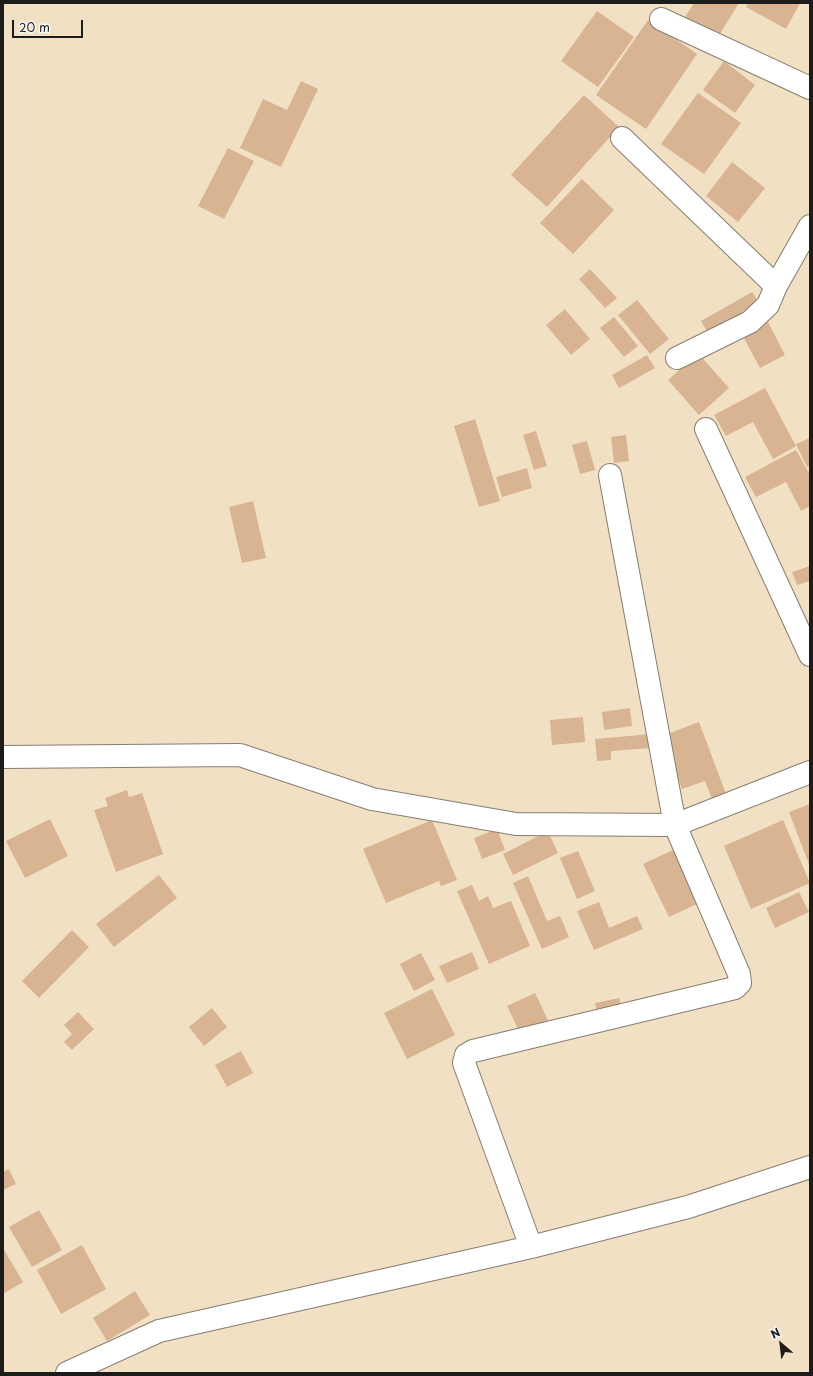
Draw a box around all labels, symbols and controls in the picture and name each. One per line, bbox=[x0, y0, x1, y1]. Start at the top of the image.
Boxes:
scale bar bbox=[14, 12, 85, 38]
text: 20 m bbox=[19, 18, 50, 36]
text: N bbox=[767, 1323, 783, 1343]
north arrow bbox=[761, 1324, 801, 1364]

